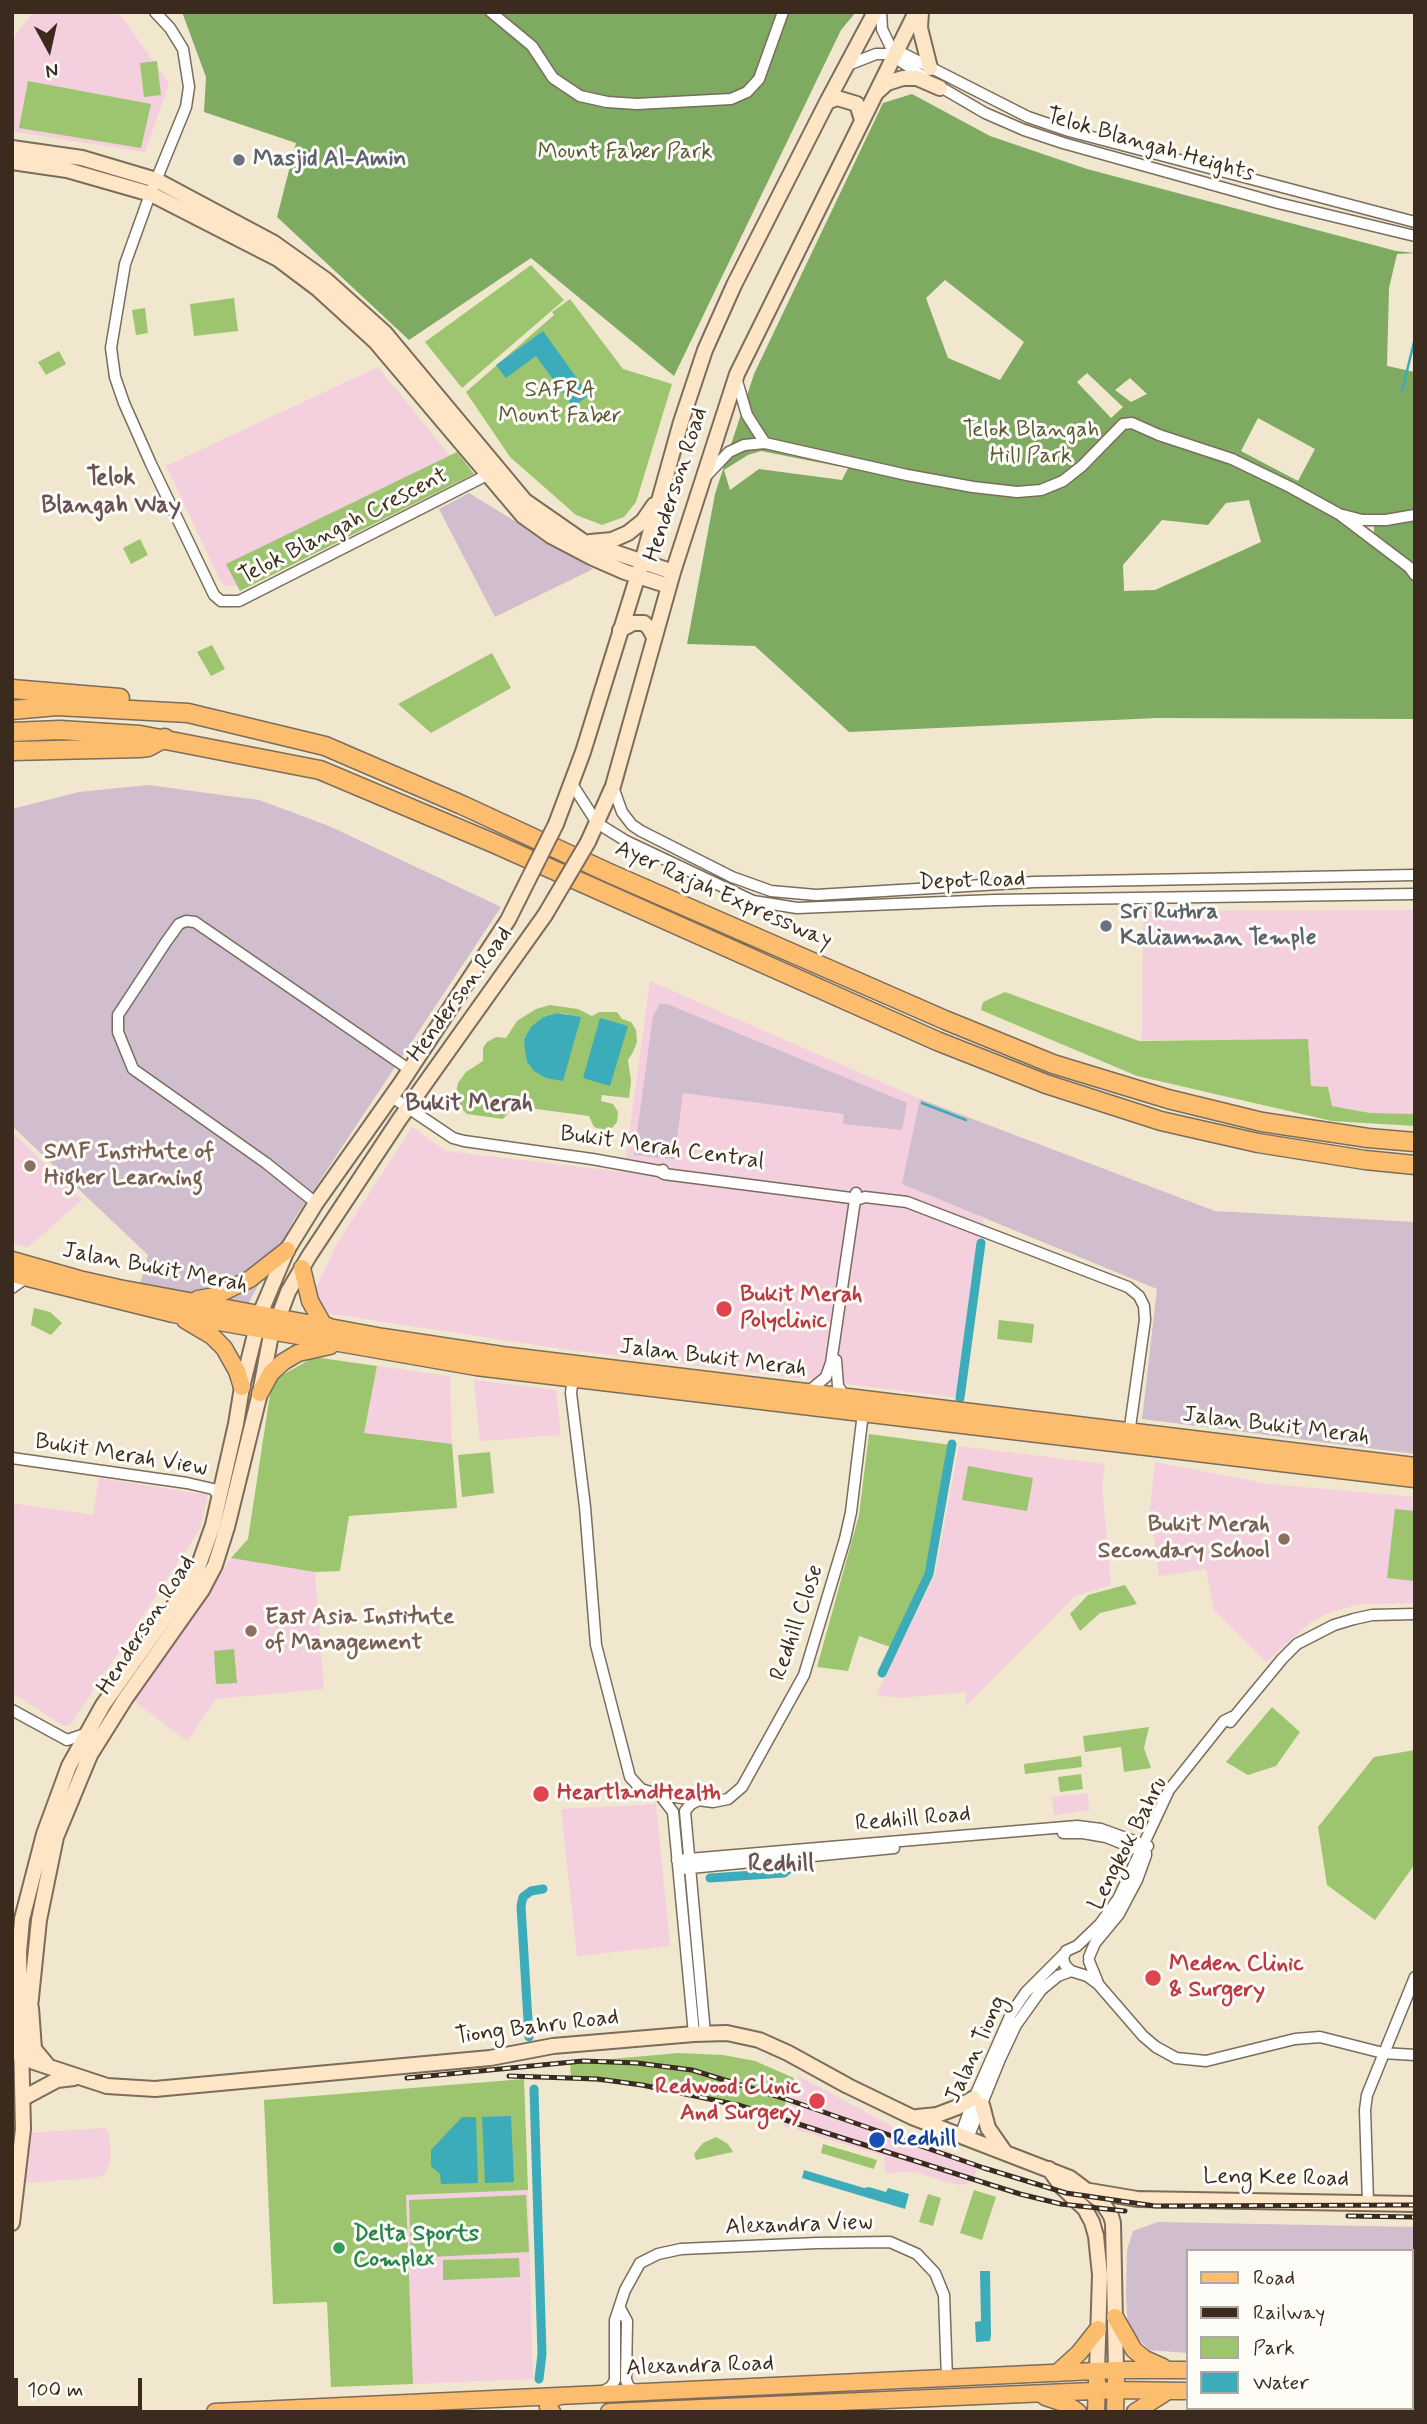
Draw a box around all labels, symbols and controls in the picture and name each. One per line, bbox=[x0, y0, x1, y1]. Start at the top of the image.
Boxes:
north arrow bbox=[14, 14, 84, 84]
text: N bbox=[44, 57, 60, 84]
street label: Telok Blangah Heights bbox=[1043, 103, 1257, 189]
park label: Mount Faber Park bbox=[537, 139, 713, 167]
place label: Masjid Al-Amin bbox=[253, 146, 407, 174]
marker: Masjid Al-Amin bbox=[231, 152, 247, 168]
park label: SAFRA Mount Faber bbox=[498, 377, 622, 431]
street label: Henderson Road bbox=[639, 404, 715, 566]
park label: Telok Blangah Hill Park bbox=[963, 417, 1099, 471]
street label: Telok Blangah Crescent bbox=[235, 462, 453, 592]
district label: Telok Blangah Way bbox=[41, 465, 181, 521]
street label: Ayer Rajah Expressway bbox=[610, 836, 836, 956]
street label: Depot Road bbox=[918, 866, 1026, 898]
place label: Sri Ruthra Kaliamman Temple bbox=[1120, 899, 1316, 953]
marker: Sri Ruthra Kaliamman Temple bbox=[1098, 918, 1114, 934]
street label: Henderson Road bbox=[403, 922, 519, 1068]
district label: Bukit Merah bbox=[405, 1091, 533, 1119]
street label: Bukit Merah Central bbox=[558, 1121, 766, 1177]
place label: SMF Institute of Higher Learning bbox=[44, 1139, 214, 1193]
marker: SMF Institute of Higher Learning bbox=[22, 1158, 38, 1174]
street label: Jalan Bukit Merah bbox=[60, 1237, 250, 1301]
place label: Bukit Merah Polyclinic bbox=[740, 1282, 862, 1336]
marker: Bukit Merah Polyclinic bbox=[714, 1299, 734, 1319]
street label: Jalan Bukit Merah bbox=[618, 1334, 808, 1384]
street label: Jalan Bukit Merah bbox=[1181, 1402, 1371, 1452]
street label: Bukit Merah View bbox=[33, 1429, 209, 1483]
place label: Bukit Merah Secondary School bbox=[1098, 1512, 1270, 1566]
marker: Bukit Merah Secondary School bbox=[1276, 1531, 1292, 1547]
street label: Henderson Road bbox=[92, 1551, 202, 1701]
street label: Redhill Close bbox=[765, 1561, 831, 1685]
place label: East Asia Institute of Management bbox=[265, 1604, 454, 1658]
marker: East Asia Institute of Management bbox=[243, 1623, 259, 1639]
street label: Lengkok Bahru bbox=[1084, 1773, 1174, 1915]
place label: HeartlandHealth bbox=[557, 1780, 721, 1808]
marker: HeartlandHealth bbox=[531, 1784, 551, 1804]
street label: Redhill Road bbox=[854, 1801, 972, 1839]
district label: Redhill bbox=[748, 1851, 814, 1879]
place label: Meden Clinic & Surgery bbox=[1169, 1951, 1304, 2005]
marker: Meden Clinic & Surgery bbox=[1143, 1968, 1163, 1988]
street label: Jalan Tiong bbox=[940, 1992, 1014, 2108]
street label: Tiong Bahru Road bbox=[454, 2004, 620, 2052]
place label: Redwood Clinic And Surgery bbox=[655, 2074, 801, 2128]
marker: Redwood Clinic And Surgery bbox=[807, 2091, 827, 2111]
place label: Redhill bbox=[893, 2126, 956, 2154]
marker: Redhill bbox=[867, 2130, 887, 2150]
street label: Leng Kee Road bbox=[1203, 2164, 1349, 2194]
street label: Alexandra View bbox=[725, 2210, 873, 2242]
place label: Delta Sports Complex bbox=[353, 2221, 479, 2275]
marker: Delta Sports Complex bbox=[331, 2240, 347, 2256]
legend bbox=[1186, 2249, 1413, 2410]
text: Road bbox=[1253, 2264, 1295, 2292]
text: Railway bbox=[1253, 2299, 1325, 2327]
text: Park bbox=[1253, 2334, 1295, 2362]
street label: Alexandra Road bbox=[626, 2351, 774, 2383]
scale bar bbox=[18, 2364, 145, 2408]
text: Water bbox=[1253, 2369, 1309, 2397]
text: 100 m bbox=[27, 2376, 83, 2404]

